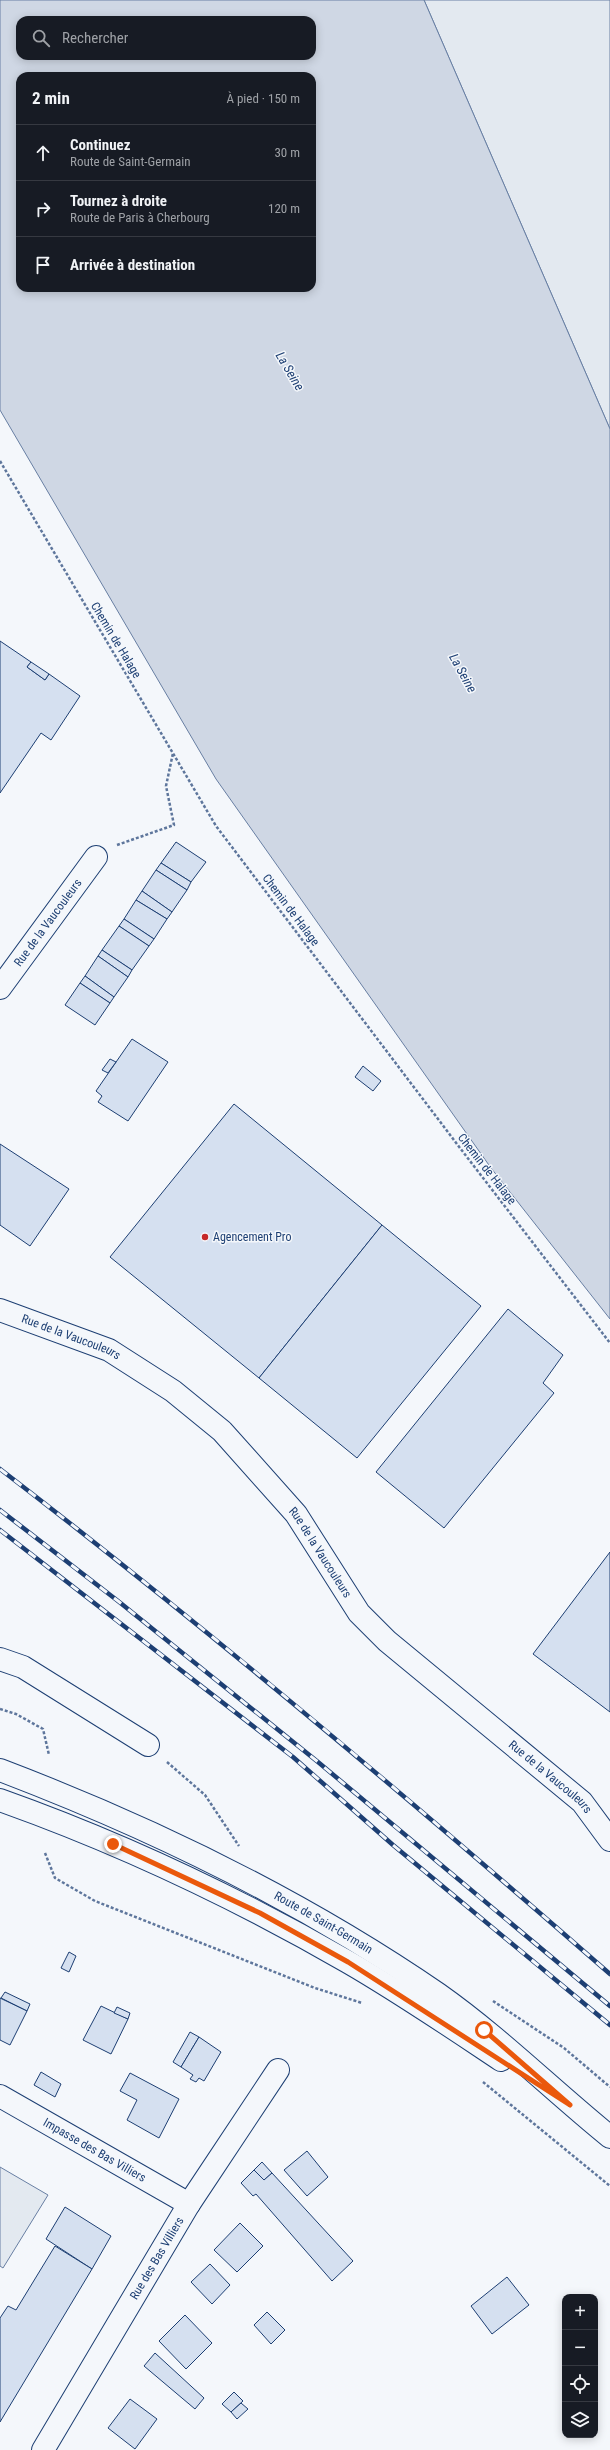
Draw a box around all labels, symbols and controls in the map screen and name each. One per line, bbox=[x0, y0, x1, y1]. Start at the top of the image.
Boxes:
search box bbox=[16, 16, 316, 60]
icon: search bbox=[30, 27, 52, 49]
text: Rechercher bbox=[62, 29, 128, 47]
text: 2 min bbox=[32, 88, 70, 108]
text: À pied · 150 m bbox=[226, 91, 300, 106]
text: Continuez bbox=[70, 136, 131, 154]
icon: ahead bbox=[32, 142, 54, 164]
text: 30 m bbox=[274, 145, 300, 160]
text: Route de Saint-Germain bbox=[70, 154, 191, 169]
text: Tournez à droite bbox=[70, 192, 167, 210]
icon: right bbox=[32, 198, 54, 220]
text: 120 m bbox=[268, 201, 300, 216]
text: Route de Paris à Cherbourg bbox=[70, 210, 210, 225]
icon: arrive bbox=[32, 254, 54, 276]
text: Arrivée à destination bbox=[70, 256, 195, 274]
water label: La Seine bbox=[273, 349, 307, 393]
street label: Chemin de Halage bbox=[88, 599, 144, 681]
water label: La Seine bbox=[446, 651, 480, 695]
street label: Chemin de Halage bbox=[259, 871, 323, 949]
street label: Rue de la Vaucouleurs bbox=[11, 876, 85, 969]
street label: Chemin de Halage bbox=[455, 1131, 519, 1208]
place label: Agencement Pro bbox=[213, 1230, 291, 1244]
marker: Agencement Pro bbox=[200, 1232, 210, 1242]
street label: Rue de la Vaucouleurs bbox=[20, 1312, 123, 1363]
street label: Rue de la Vaucouleurs bbox=[286, 1504, 354, 1600]
street label: Rue de la Vaucouleurs bbox=[506, 1737, 595, 1816]
route end bbox=[104, 1835, 122, 1853]
street label: Route de Saint-Germain bbox=[272, 1889, 375, 1957]
route start bbox=[475, 2021, 493, 2039]
street label: Impasse des Bas Villiers bbox=[41, 2115, 148, 2185]
street label: Rue des Bas Villiers bbox=[127, 2214, 187, 2302]
map controls bbox=[562, 2294, 598, 2438]
button: + bbox=[562, 2294, 598, 2330]
button: − bbox=[562, 2330, 598, 2366]
button: locate bbox=[562, 2366, 598, 2402]
button: layers bbox=[562, 2402, 598, 2438]

